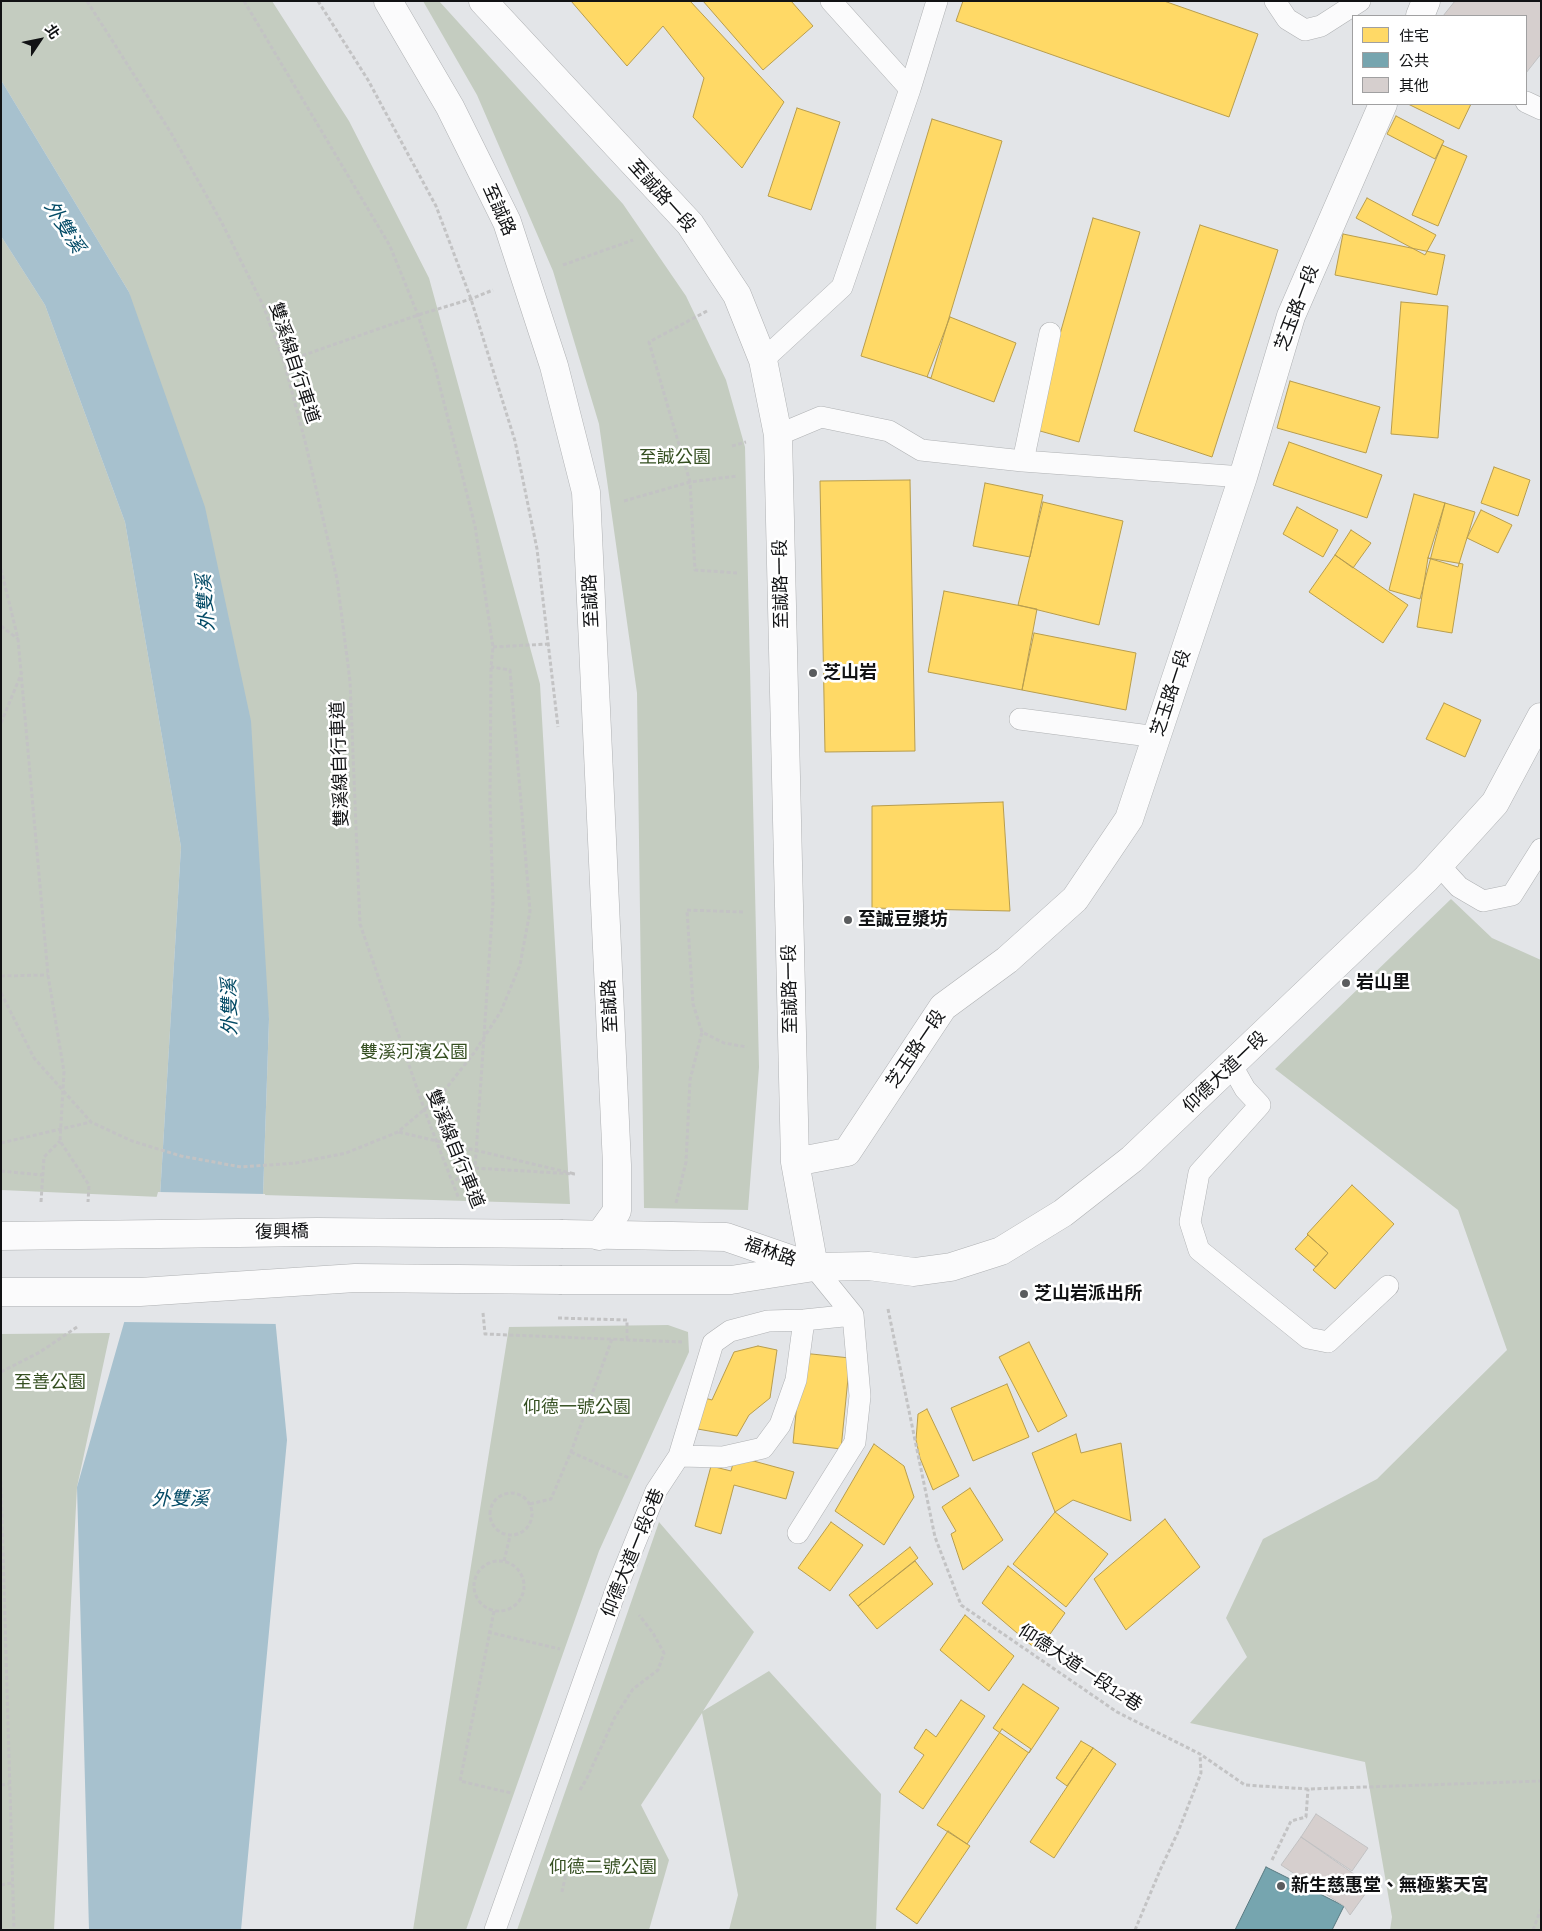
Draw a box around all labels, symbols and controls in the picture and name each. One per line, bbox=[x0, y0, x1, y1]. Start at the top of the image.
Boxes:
north arrow bbox=[15, 15, 65, 65]
legend bbox=[1352, 15, 1527, 105]
text: 北 bbox=[42, 21, 63, 42]
text: 住宅 bbox=[1399, 27, 1429, 45]
text: 公共 bbox=[1399, 52, 1429, 70]
text: 其他 bbox=[1399, 77, 1429, 95]
street label: 至誠路一段 bbox=[624, 155, 700, 237]
street label: 至誠路 bbox=[478, 181, 520, 239]
water label: 外雙溪 bbox=[39, 197, 89, 257]
street label: 芝玉路一段 bbox=[1271, 262, 1323, 354]
street label: 雙溪線自行車道 bbox=[264, 300, 324, 426]
park label: 至誠公園 bbox=[639, 447, 711, 469]
street label: 至誠路一段 bbox=[769, 539, 793, 629]
street label: 至誠路 bbox=[579, 573, 603, 629]
water label: 外雙溪 bbox=[193, 574, 219, 632]
street label: 芝玉路一段 bbox=[1147, 647, 1195, 739]
place label: 芝山岩 bbox=[823, 662, 877, 684]
marker: 芝山岩 bbox=[807, 667, 819, 679]
street label: 雙溪線自行車道 bbox=[327, 701, 353, 827]
place label: 至誠豆漿坊 bbox=[858, 909, 948, 931]
marker: 至誠豆漿坊 bbox=[842, 914, 854, 926]
street label: 至誠路一段 bbox=[778, 944, 802, 1034]
place label: 岩山里 bbox=[1356, 972, 1410, 994]
marker: 岩山里 bbox=[1340, 977, 1352, 989]
water label: 外雙溪 bbox=[218, 978, 242, 1036]
street label: 至誠路 bbox=[598, 978, 622, 1034]
street label: 芝玉路一段 bbox=[882, 1006, 950, 1092]
street label: 仰德大道一段 bbox=[1179, 1027, 1271, 1117]
park label: 雙溪河濱公園 bbox=[360, 1042, 468, 1064]
street label: 雙溪線自行車道 bbox=[421, 1087, 489, 1211]
street label: 復興橋 bbox=[255, 1221, 309, 1243]
street label: 福林路 bbox=[741, 1233, 799, 1271]
place label: 芝山岩派出所 bbox=[1034, 1283, 1142, 1305]
marker: 芝山岩派出所 bbox=[1018, 1288, 1030, 1300]
park label: 至善公園 bbox=[14, 1372, 86, 1394]
park label: 仰德一號公園 bbox=[523, 1397, 631, 1419]
street label: 仰德大道一段6巷 bbox=[597, 1486, 669, 1620]
water label: 外雙溪 bbox=[152, 1488, 208, 1510]
street label: 仰德大道一段12巷 bbox=[1014, 1620, 1146, 1716]
park label: 仰德二號公園 bbox=[549, 1857, 657, 1879]
place label: 新生慈惠堂、無極紫天宮 bbox=[1291, 1875, 1489, 1897]
marker: 新生慈惠堂、無極紫天宮 bbox=[1275, 1880, 1287, 1892]

